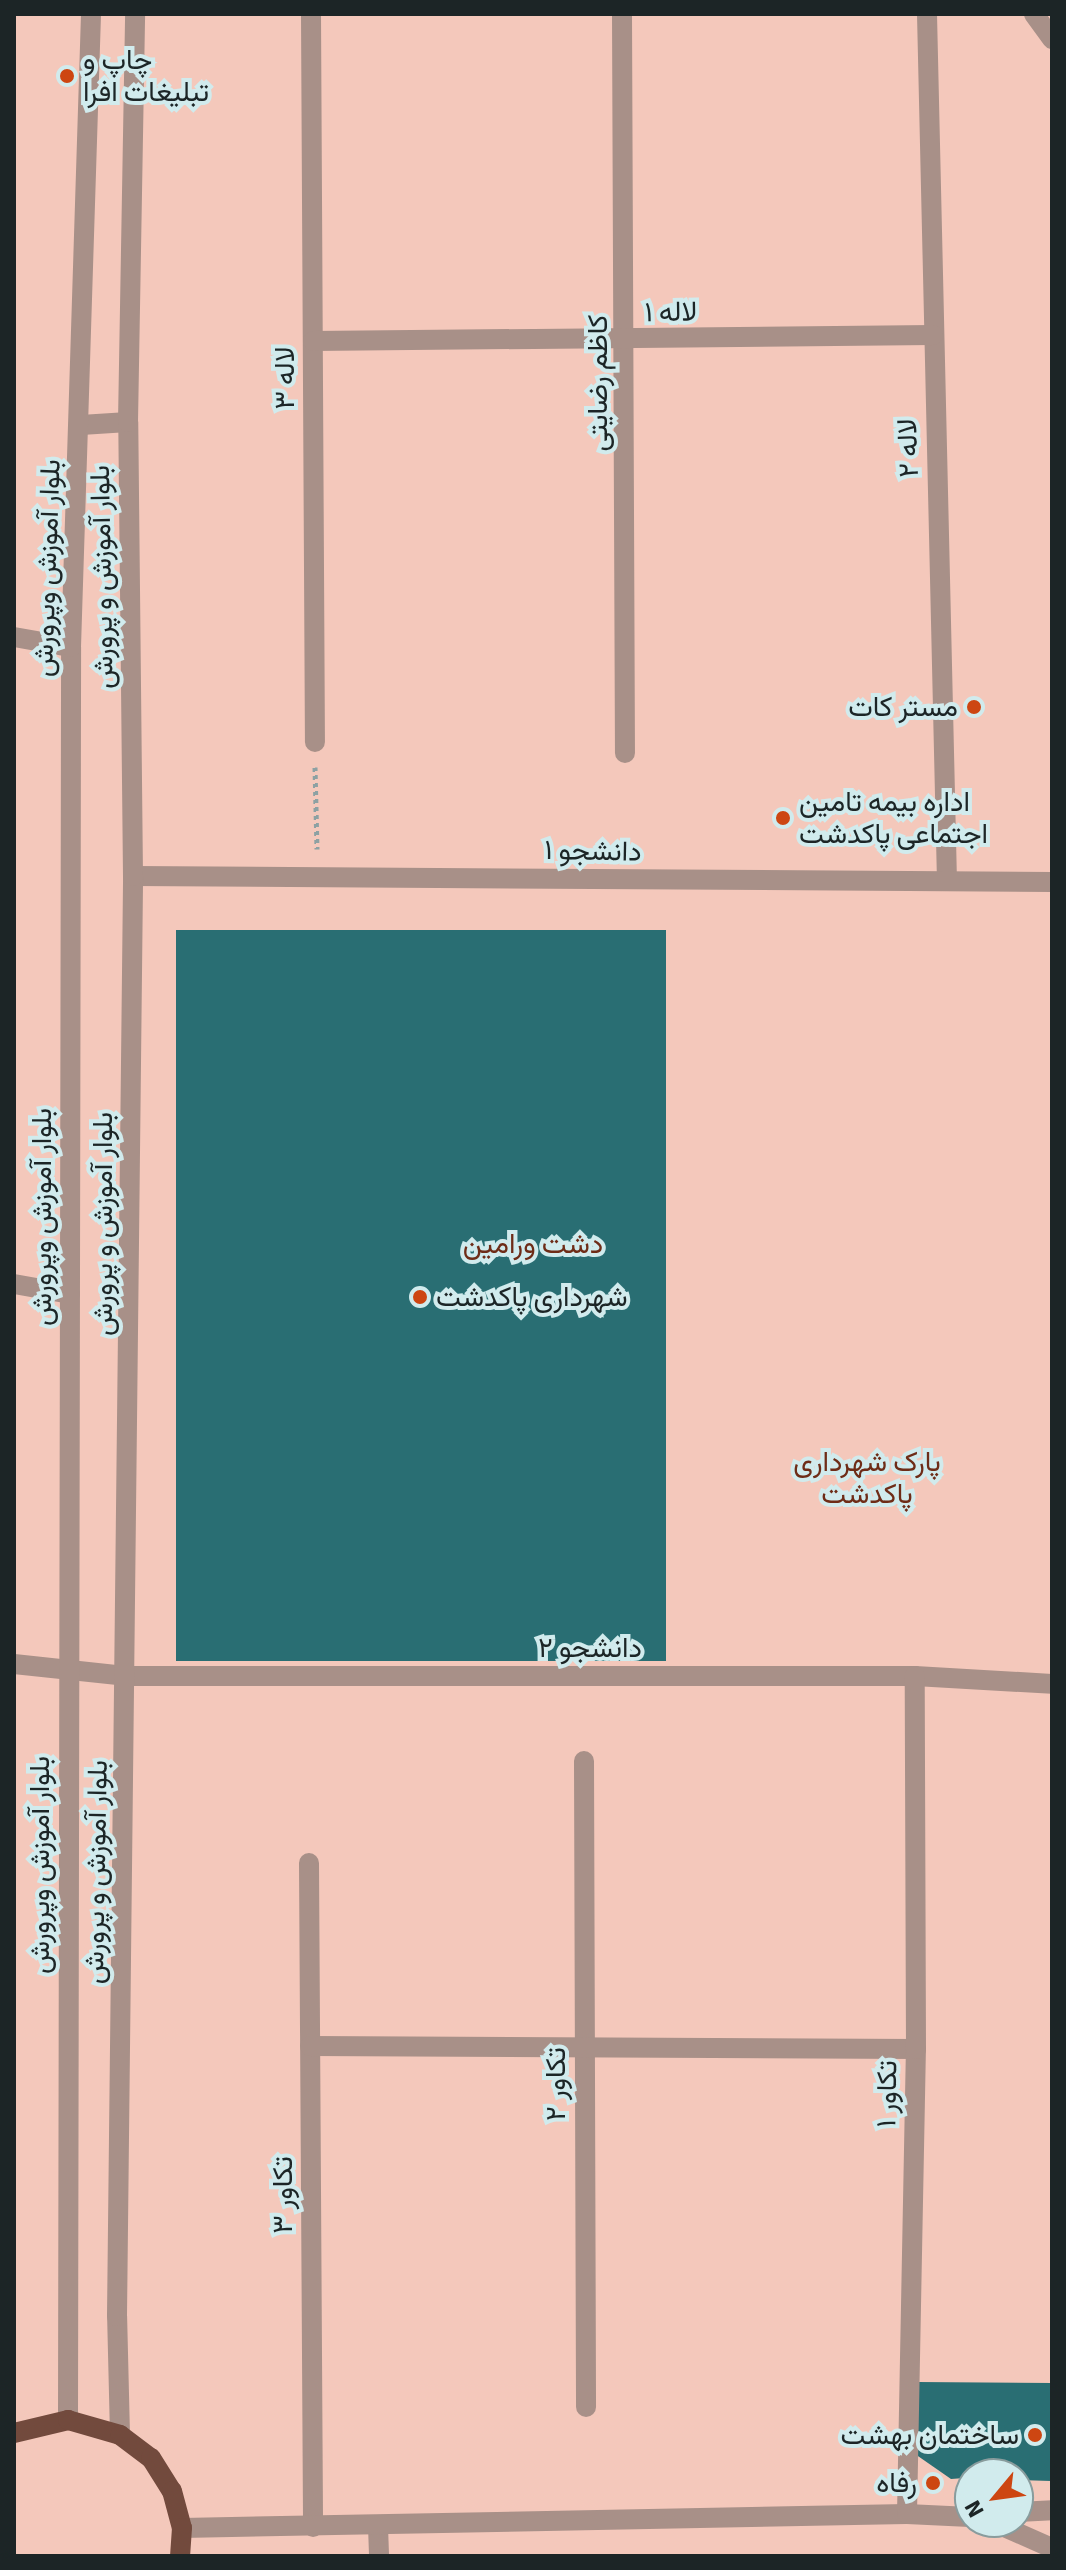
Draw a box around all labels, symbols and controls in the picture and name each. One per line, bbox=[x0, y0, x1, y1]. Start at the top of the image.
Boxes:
place label: چاپ و تبلیغات افرا bbox=[83, 43, 209, 109]
marker: چاپ و تبلیغات افرا bbox=[58, 67, 76, 85]
street label: لاله ۱ bbox=[644, 295, 698, 329]
street label: کاظم رضایتی bbox=[581, 315, 615, 451]
street label: لاله ۳ bbox=[268, 346, 302, 410]
street label: لاله ۲ bbox=[890, 418, 926, 478]
street label: بلوار آموزش وپرورش bbox=[26, 459, 68, 677]
street label: بلوار آموزش و پرورش bbox=[83, 465, 121, 689]
place label: مستر کات bbox=[848, 690, 958, 724]
marker: مستر کات bbox=[965, 698, 983, 716]
place label: اداره بیمه تامین اجتماعی پاکدشت bbox=[799, 785, 988, 851]
marker: اداره بیمه تامین اجتماعی پاکدشت bbox=[774, 809, 792, 827]
street label: دانشجو ۱ bbox=[544, 833, 642, 869]
street label: بلوار آموزش وپرورش bbox=[25, 1108, 59, 1326]
street label: بلوار آموزش و پرورش bbox=[86, 1112, 120, 1336]
park label: دشت ورامین bbox=[463, 1227, 603, 1261]
place label: شهرداری پاکدشت bbox=[436, 1280, 628, 1314]
marker: شهرداری پاکدشت bbox=[411, 1288, 429, 1306]
park label: پارک شهرداری پاکدشت bbox=[793, 1445, 941, 1511]
street label: دانشجو ۲ bbox=[538, 1631, 642, 1665]
street label: بلوار آموزش وپرورش bbox=[23, 1756, 57, 1974]
street label: بلوار آموزش و پرورش bbox=[77, 1760, 115, 1984]
street label: تکاور ۲ bbox=[539, 2047, 573, 2121]
street label: تکاور ۱ bbox=[870, 2060, 904, 2128]
street label: تکاور ۳ bbox=[266, 2156, 300, 2234]
place label: ساختمان بهشت bbox=[840, 2418, 1019, 2452]
marker: ساختمان بهشت bbox=[1026, 2426, 1044, 2444]
north arrow bbox=[954, 2458, 1034, 2538]
place label: رفاه bbox=[876, 2466, 917, 2500]
marker: رفاه bbox=[924, 2474, 942, 2492]
text: N bbox=[959, 2496, 990, 2522]

